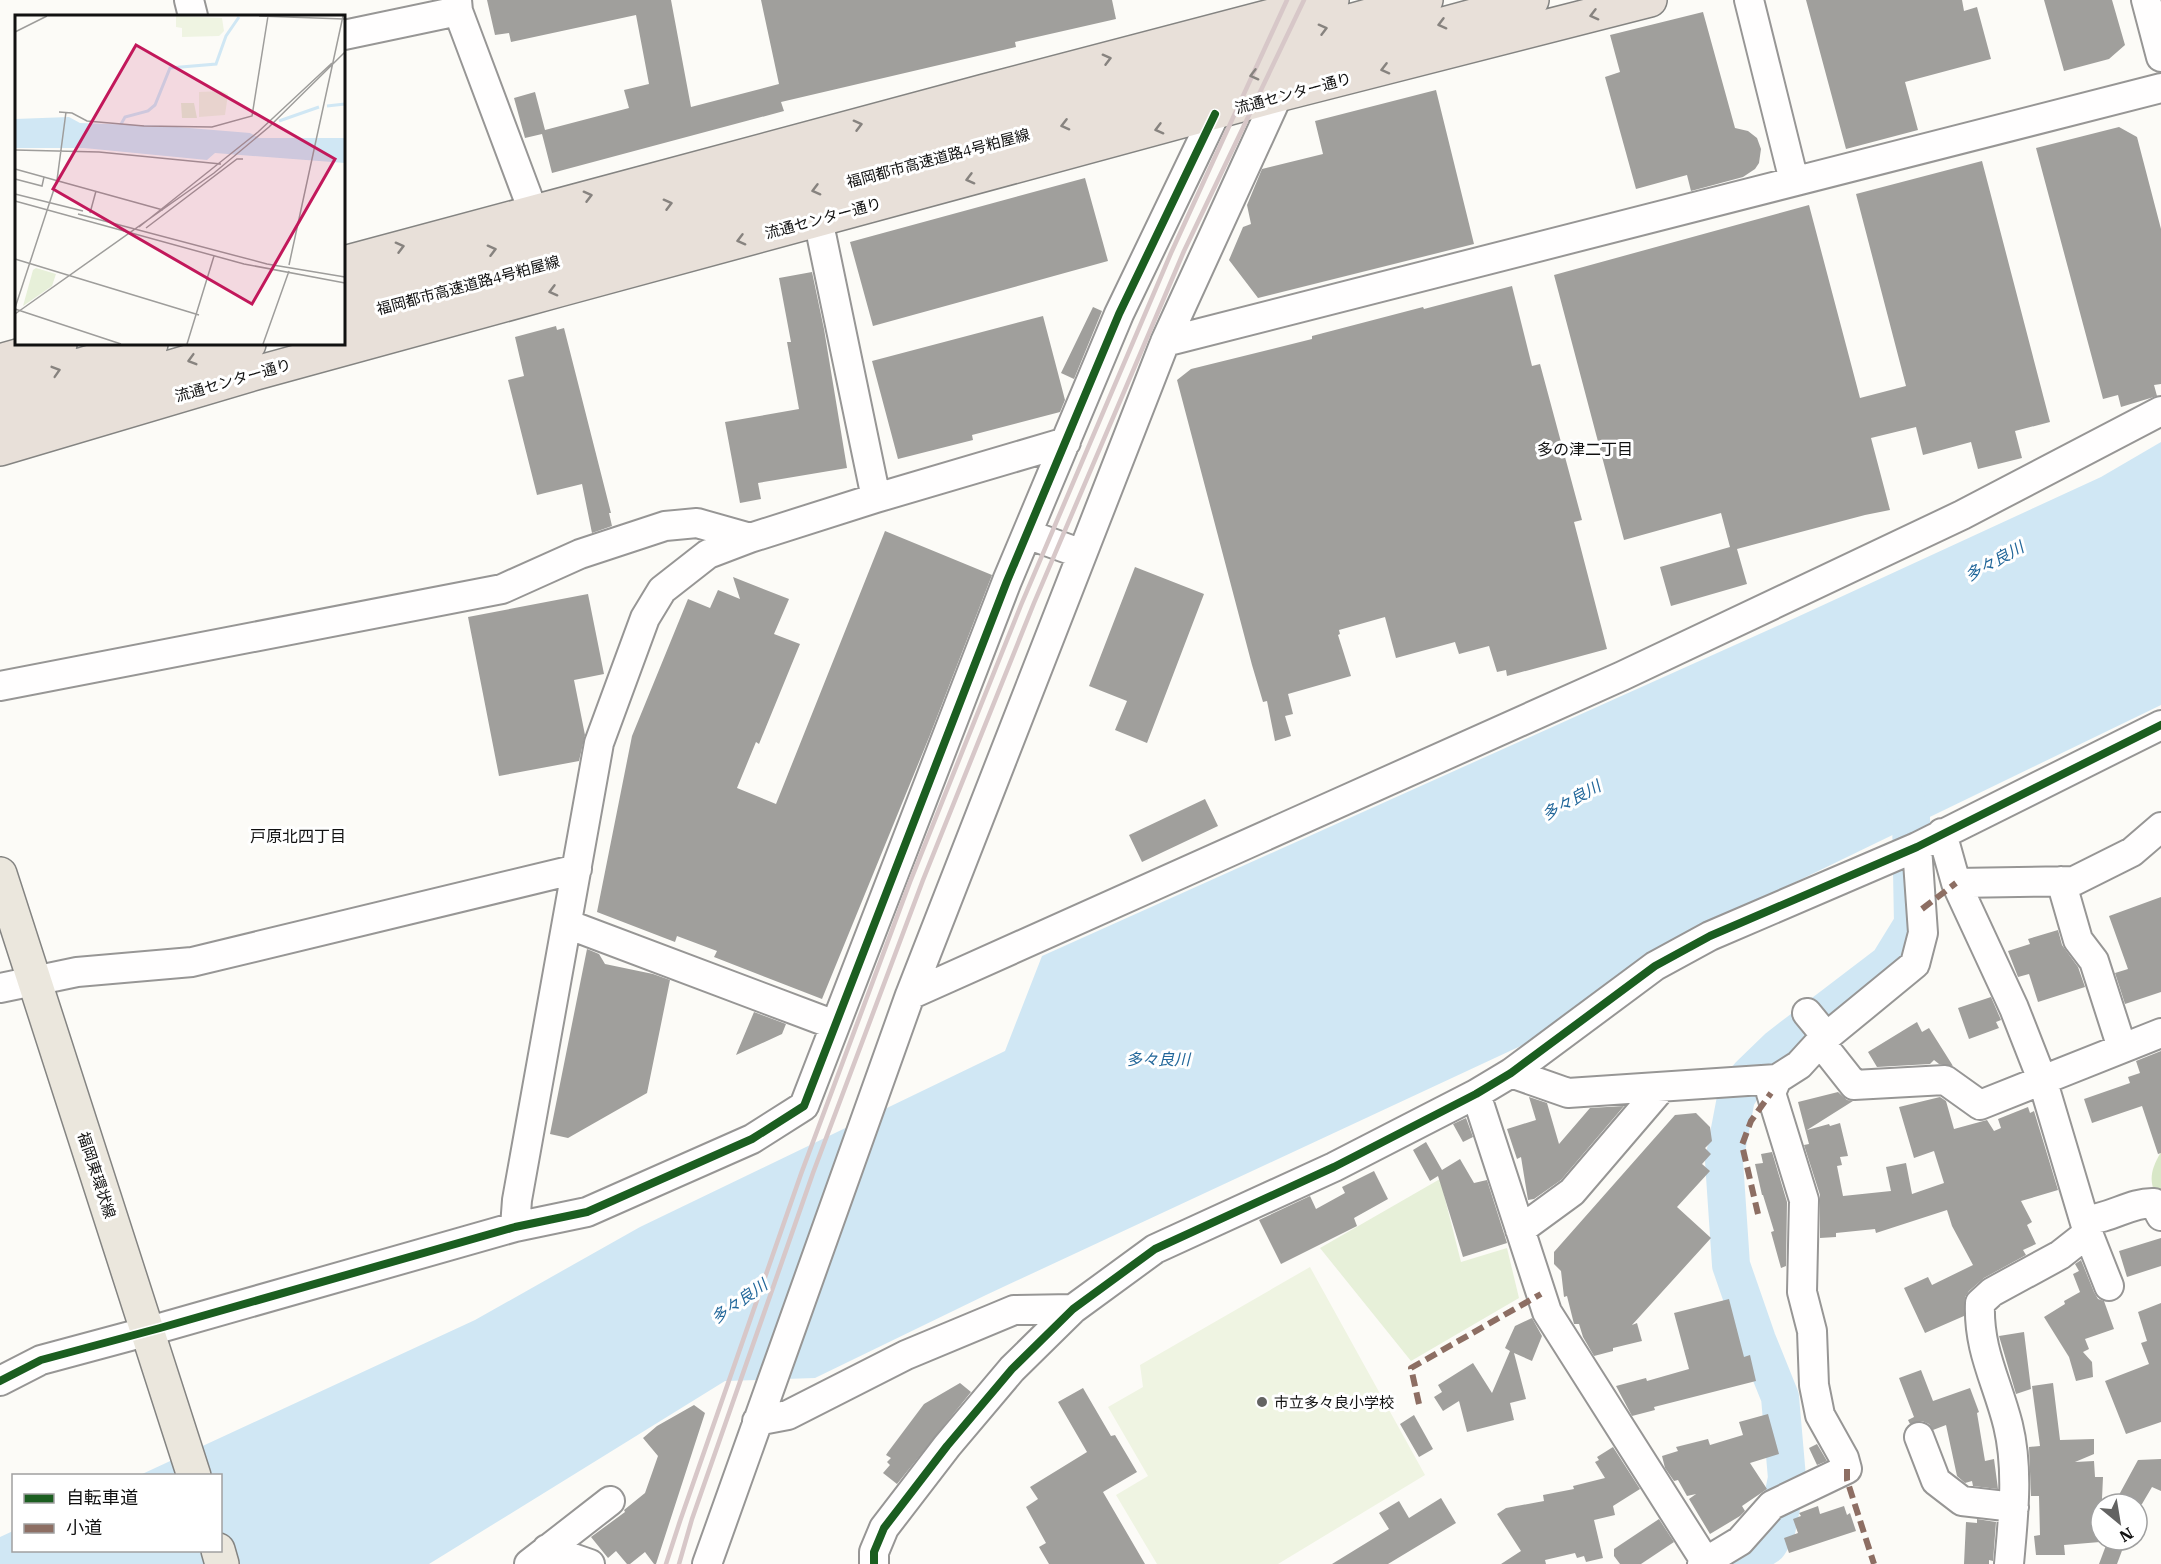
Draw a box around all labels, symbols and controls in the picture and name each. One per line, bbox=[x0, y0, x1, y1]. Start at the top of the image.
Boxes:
one-way arrow bbox=[1589, 8, 1600, 20]
inset map bbox=[15, 15, 345, 345]
one-way arrow bbox=[1437, 17, 1447, 30]
one-way arrow bbox=[1318, 23, 1328, 36]
one-way arrow bbox=[1102, 53, 1112, 66]
one-way arrow bbox=[1380, 61, 1390, 74]
street label: 流通センター通り bbox=[1233, 68, 1353, 118]
one-way arrow bbox=[1249, 68, 1259, 81]
one-way arrow bbox=[1061, 118, 1071, 130]
one-way arrow bbox=[852, 120, 863, 132]
one-way arrow bbox=[1154, 122, 1165, 134]
street label: 福岡都市高速道路4号粕屋線 bbox=[844, 124, 1032, 192]
one-way arrow bbox=[966, 172, 976, 185]
one-way arrow bbox=[811, 183, 822, 195]
one-way arrow bbox=[582, 191, 593, 203]
street label: 流通センター通り bbox=[763, 193, 883, 243]
one-way arrow bbox=[662, 199, 673, 211]
one-way arrow bbox=[737, 233, 747, 245]
one-way arrow bbox=[394, 242, 405, 254]
one-way arrow bbox=[487, 245, 497, 258]
street label: 福岡都市高速道路4号粕屋線 bbox=[374, 251, 562, 319]
one-way arrow bbox=[548, 284, 559, 296]
one-way arrow bbox=[187, 353, 198, 365]
street label: 流通センター通り bbox=[173, 354, 293, 406]
one-way arrow bbox=[50, 366, 61, 378]
district label: 多の津二丁目 bbox=[1537, 439, 1633, 459]
water label: 多々良川 bbox=[1961, 536, 2029, 585]
water label: 多々良川 bbox=[1538, 775, 1606, 824]
district label: 戸原北四丁目 bbox=[250, 826, 346, 846]
water label: 多々良川 bbox=[1126, 1049, 1192, 1069]
street label: 福岡東環状線 bbox=[74, 1129, 120, 1221]
water label: 多々良川 bbox=[707, 1273, 773, 1328]
place label: 市立多々良小学校 bbox=[1274, 1393, 1394, 1412]
marker: 市立多々良小学校 bbox=[1255, 1395, 1269, 1409]
legend bbox=[12, 1474, 222, 1552]
text: 自転車道 bbox=[66, 1486, 138, 1509]
north arrow bbox=[2089, 1492, 2149, 1552]
text: 小道 bbox=[66, 1516, 102, 1539]
text: N bbox=[2116, 1523, 2137, 1547]

